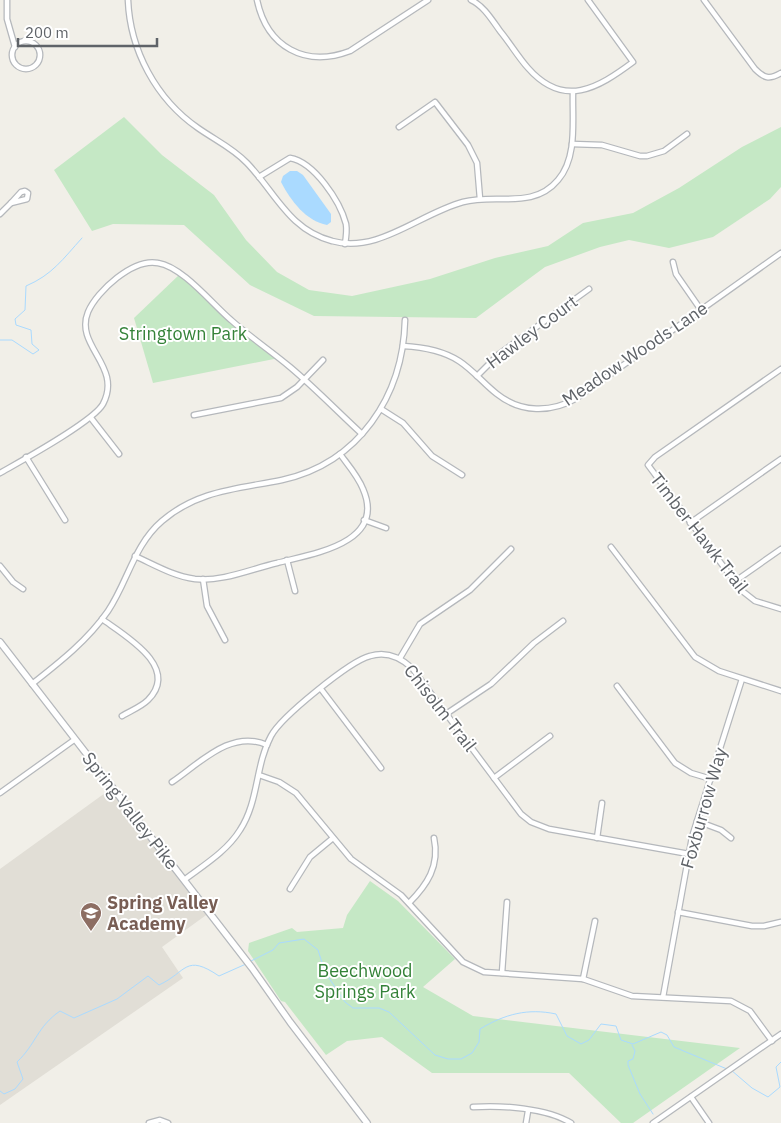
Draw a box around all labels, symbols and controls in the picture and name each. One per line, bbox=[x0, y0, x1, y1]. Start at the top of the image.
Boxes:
scale bar bbox=[18, 15, 156, 47]
text: 200 m bbox=[25, 23, 69, 42]
street label: Hawley Court bbox=[481, 290, 582, 373]
street label: Meadow Woods Lane bbox=[558, 296, 712, 411]
park label: Stringtown Park bbox=[119, 322, 248, 345]
street label: Timber Hawk Trail bbox=[645, 468, 754, 598]
street label: Chisolm Trail bbox=[399, 659, 482, 756]
street label: Foxburrow Way bbox=[675, 745, 732, 871]
street label: Spring Valley Pike bbox=[77, 747, 184, 874]
place label: Spring Valley Academy bbox=[107, 891, 218, 935]
school or university icon: Spring Valley Academy bbox=[79, 901, 103, 932]
park label: Beechwood Springs Park bbox=[314, 959, 416, 1003]

